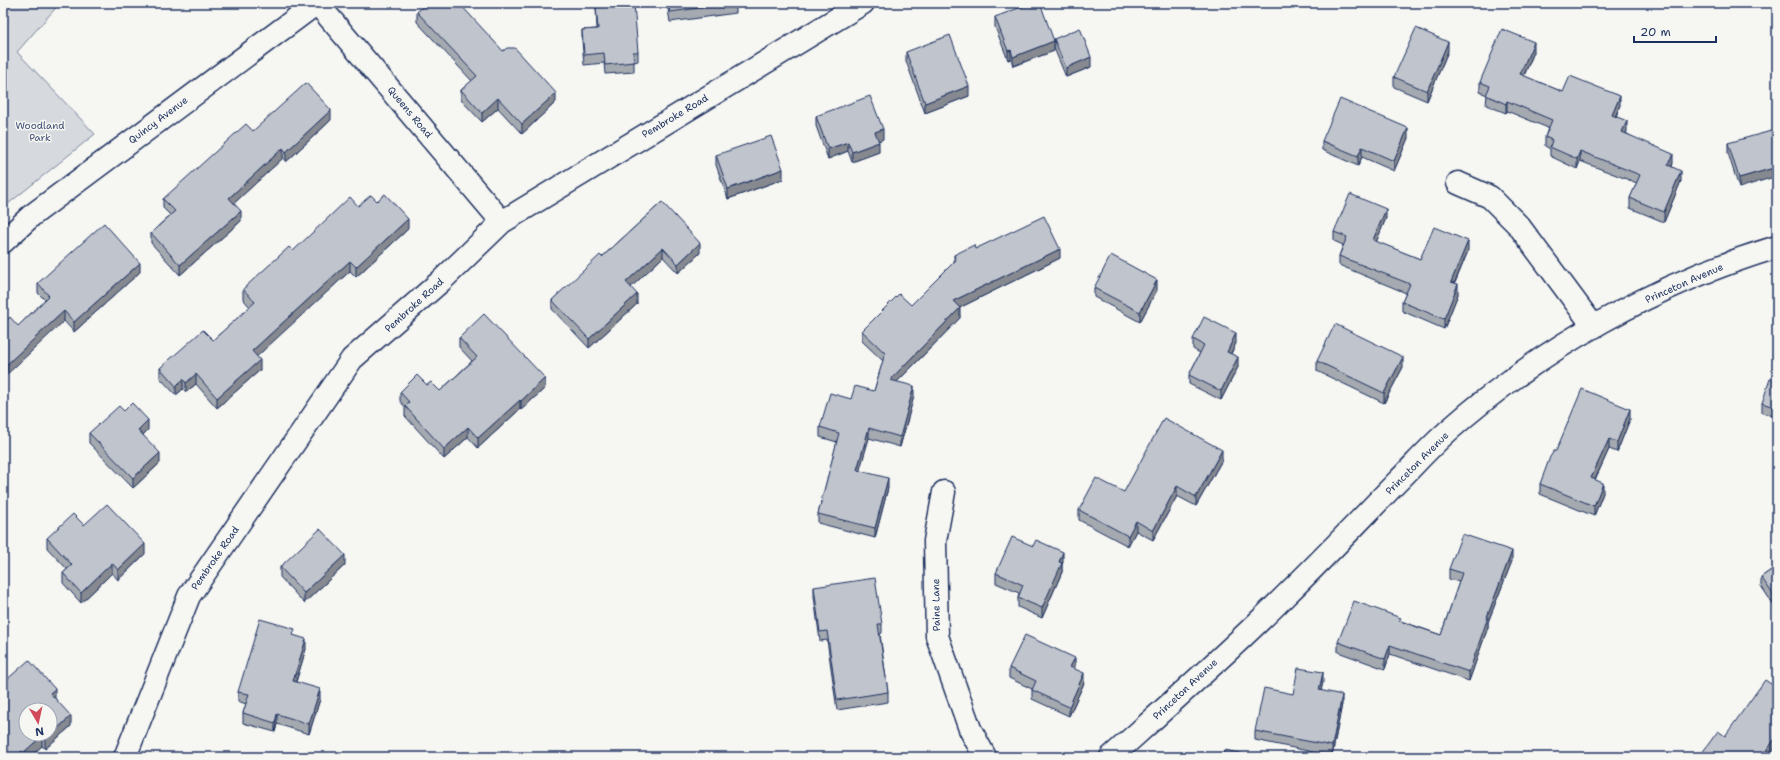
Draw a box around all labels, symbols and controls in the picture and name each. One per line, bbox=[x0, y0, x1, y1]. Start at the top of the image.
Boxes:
scale bar bbox=[1634, 18, 1716, 44]
text: 20 m bbox=[1640, 24, 1671, 40]
street label: Queens Road bbox=[385, 83, 436, 141]
street label: Pembroke Road bbox=[639, 91, 711, 141]
street label: Quincy Avenue bbox=[126, 93, 190, 147]
park label: Woodland Park bbox=[15, 119, 65, 144]
street label: Princeton Avenue bbox=[1643, 260, 1725, 306]
street label: Pembroke Road bbox=[382, 275, 447, 335]
street label: Princeton Avenue bbox=[1383, 428, 1452, 497]
street label: Pembroke Road bbox=[188, 523, 242, 593]
street label: Paine Lane bbox=[929, 578, 943, 631]
street label: Princeton Avenue bbox=[1150, 655, 1220, 722]
north arrow bbox=[18, 702, 58, 742]
text: N bbox=[34, 723, 45, 740]

